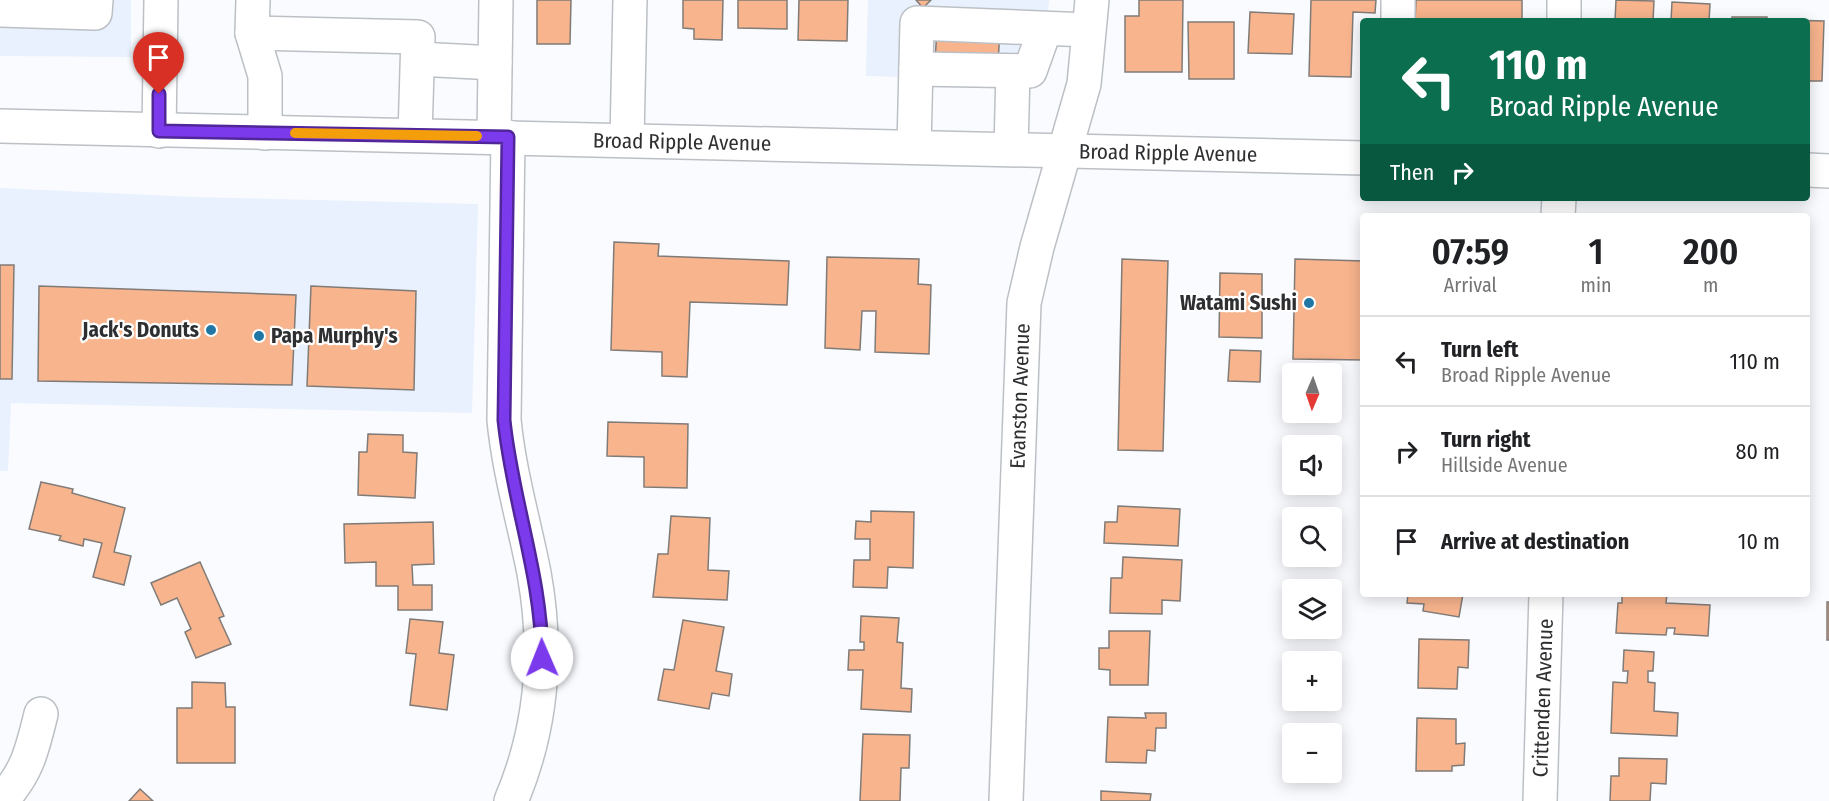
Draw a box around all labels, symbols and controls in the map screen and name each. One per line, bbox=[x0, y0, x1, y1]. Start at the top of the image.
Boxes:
pin bbox=[133, 32, 184, 94]
text: 110 m bbox=[1489, 40, 1588, 90]
icon: arrive bbox=[142, 41, 175, 74]
icon: left bbox=[1390, 42, 1468, 120]
text: Broad Ripple Avenue bbox=[1489, 91, 1719, 123]
street label: Broad Ripple Avenue bbox=[593, 127, 771, 157]
street label: Broad Ripple Avenue bbox=[1079, 138, 1257, 168]
icon: right bbox=[1446, 156, 1479, 189]
text: Then bbox=[1390, 159, 1434, 186]
text: 07:59 bbox=[1432, 230, 1509, 274]
text: 1 bbox=[1589, 230, 1604, 274]
text: 200 bbox=[1683, 230, 1738, 274]
text: Arrival bbox=[1444, 273, 1497, 297]
text: min bbox=[1581, 273, 1612, 297]
text: m bbox=[1703, 273, 1718, 297]
place label: Watami Sushi bbox=[1180, 290, 1297, 316]
marker: Watami Sushi bbox=[1302, 296, 1316, 310]
place label: Jack's Donuts bbox=[81, 317, 199, 343]
marker: Jack's Donuts bbox=[204, 323, 218, 337]
place label: Papa Murphy's bbox=[271, 323, 398, 349]
street label: Evanston Avenue bbox=[1004, 323, 1036, 469]
marker: Papa Murphy's bbox=[252, 329, 266, 343]
text: Turn left bbox=[1441, 336, 1519, 363]
icon: left bbox=[1390, 345, 1423, 378]
text: 110 m bbox=[1730, 348, 1780, 375]
north arrow bbox=[1282, 363, 1342, 423]
map controls bbox=[1282, 363, 1342, 783]
text: Broad Ripple Avenue bbox=[1441, 363, 1611, 387]
text: Turn right bbox=[1441, 426, 1530, 453]
button: sound bbox=[1282, 435, 1342, 495]
icon: right bbox=[1390, 435, 1423, 468]
text: 80 m bbox=[1735, 438, 1780, 465]
text: Hillside Avenue bbox=[1441, 453, 1568, 477]
button: search bbox=[1282, 507, 1342, 567]
icon: arrive bbox=[1390, 525, 1423, 558]
text: Arrive at destination bbox=[1441, 528, 1629, 555]
text: 10 m bbox=[1738, 528, 1780, 555]
button: layers bbox=[1282, 579, 1342, 639]
street label: Crittenden Avenue bbox=[1527, 618, 1559, 778]
position arrow bbox=[510, 626, 574, 690]
button: + bbox=[1282, 651, 1342, 711]
button: − bbox=[1282, 723, 1342, 783]

